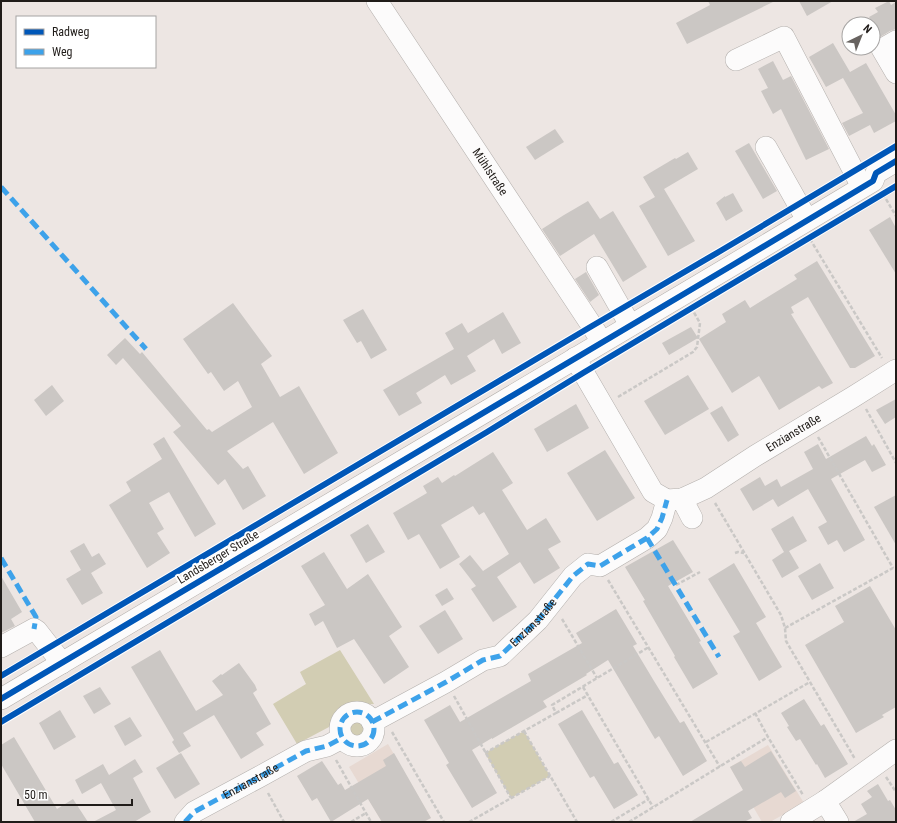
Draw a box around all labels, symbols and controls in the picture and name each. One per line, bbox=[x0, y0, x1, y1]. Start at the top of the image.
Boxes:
legend bbox=[16, 16, 156, 68]
north arrow bbox=[841, 16, 881, 56]
text: N bbox=[861, 22, 875, 36]
text: Radweg bbox=[52, 25, 89, 39]
text: Weg bbox=[52, 45, 73, 59]
street label: Mühlstraße bbox=[469, 146, 511, 198]
street label: Enzianstraße bbox=[763, 411, 824, 455]
street label: Landsberger Straße bbox=[175, 527, 262, 587]
street label: Enzianstraße bbox=[507, 595, 560, 650]
street label: Enzianstraße bbox=[220, 760, 282, 802]
scale bar bbox=[18, 781, 132, 807]
text: 50 m bbox=[24, 788, 48, 802]

